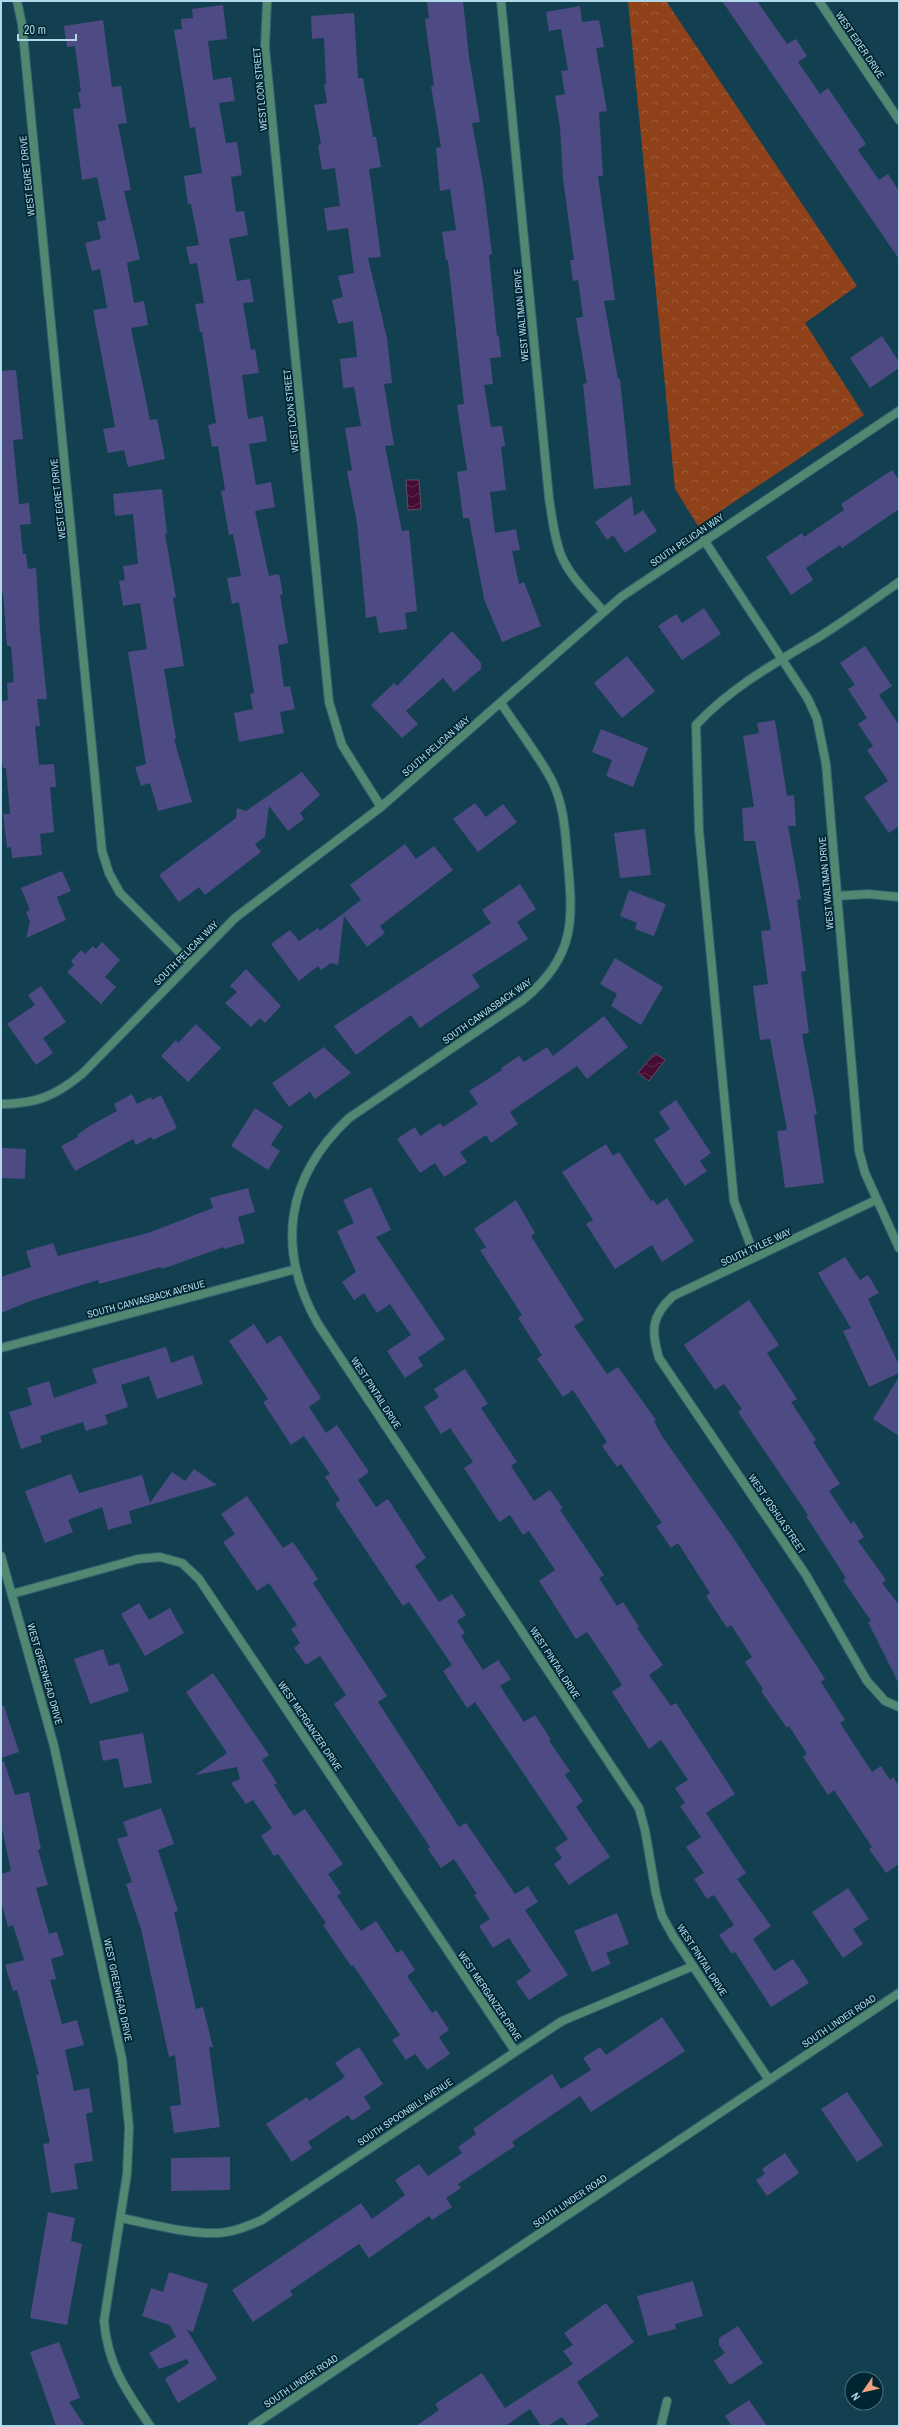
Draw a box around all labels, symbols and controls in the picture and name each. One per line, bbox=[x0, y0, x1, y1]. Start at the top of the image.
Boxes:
street label: WEST EIDER DRIVE bbox=[833, 9, 887, 81]
scale bar bbox=[18, 16, 76, 42]
text: 20 m bbox=[24, 22, 46, 38]
street label: WEST LOON STREET bbox=[250, 47, 270, 131]
street label: WEST EGRET DRIVE bbox=[16, 135, 38, 217]
street label: WEST WALTMAN DRIVE bbox=[510, 268, 532, 362]
street label: WEST LOON STREET bbox=[280, 369, 302, 453]
street label: WEST EGRET DRIVE bbox=[47, 458, 69, 540]
street label: SOUTH PELICAN WAY bbox=[648, 510, 727, 569]
street label: SOUTH PELICAN WAY bbox=[399, 712, 473, 779]
street label: WEST WALTMAN DRIVE bbox=[815, 836, 837, 930]
street label: SOUTH PELICAN WAY bbox=[151, 918, 221, 988]
street label: SOUTH CANVASBACK WAY bbox=[440, 975, 535, 1047]
street label: SOUTH TYLEE WAY bbox=[718, 1225, 794, 1269]
street label: SOUTH CANVASBACK AVENUE bbox=[86, 1277, 206, 1321]
street label: WEST PINTAIL DRIVE bbox=[348, 1355, 404, 1431]
street label: WEST JOSHUA STREET bbox=[746, 1472, 808, 1556]
street label: WEST GREENHEAD DRIVE bbox=[24, 1622, 66, 1726]
street label: WEST PINTAIL DRIVE bbox=[527, 1625, 583, 1701]
street label: WEST MERGANZER DRIVE bbox=[275, 1679, 345, 1773]
street label: WEST PINTAIL DRIVE bbox=[674, 1922, 730, 1998]
street label: WEST GREENHEAD DRIVE bbox=[101, 1937, 135, 2043]
street label: WEST MERGANZER DRIVE bbox=[455, 1949, 525, 2043]
street label: SOUTH LINDER ROAD bbox=[799, 1991, 879, 2051]
street label: SOUTH SPOONBILL AVENUE bbox=[355, 2075, 455, 2149]
street label: SOUTH LINDER ROAD bbox=[530, 2171, 610, 2231]
street label: SOUTH LINDER ROAD bbox=[261, 2351, 341, 2411]
north arrow bbox=[844, 2371, 884, 2411]
text: N bbox=[848, 2390, 863, 2403]

